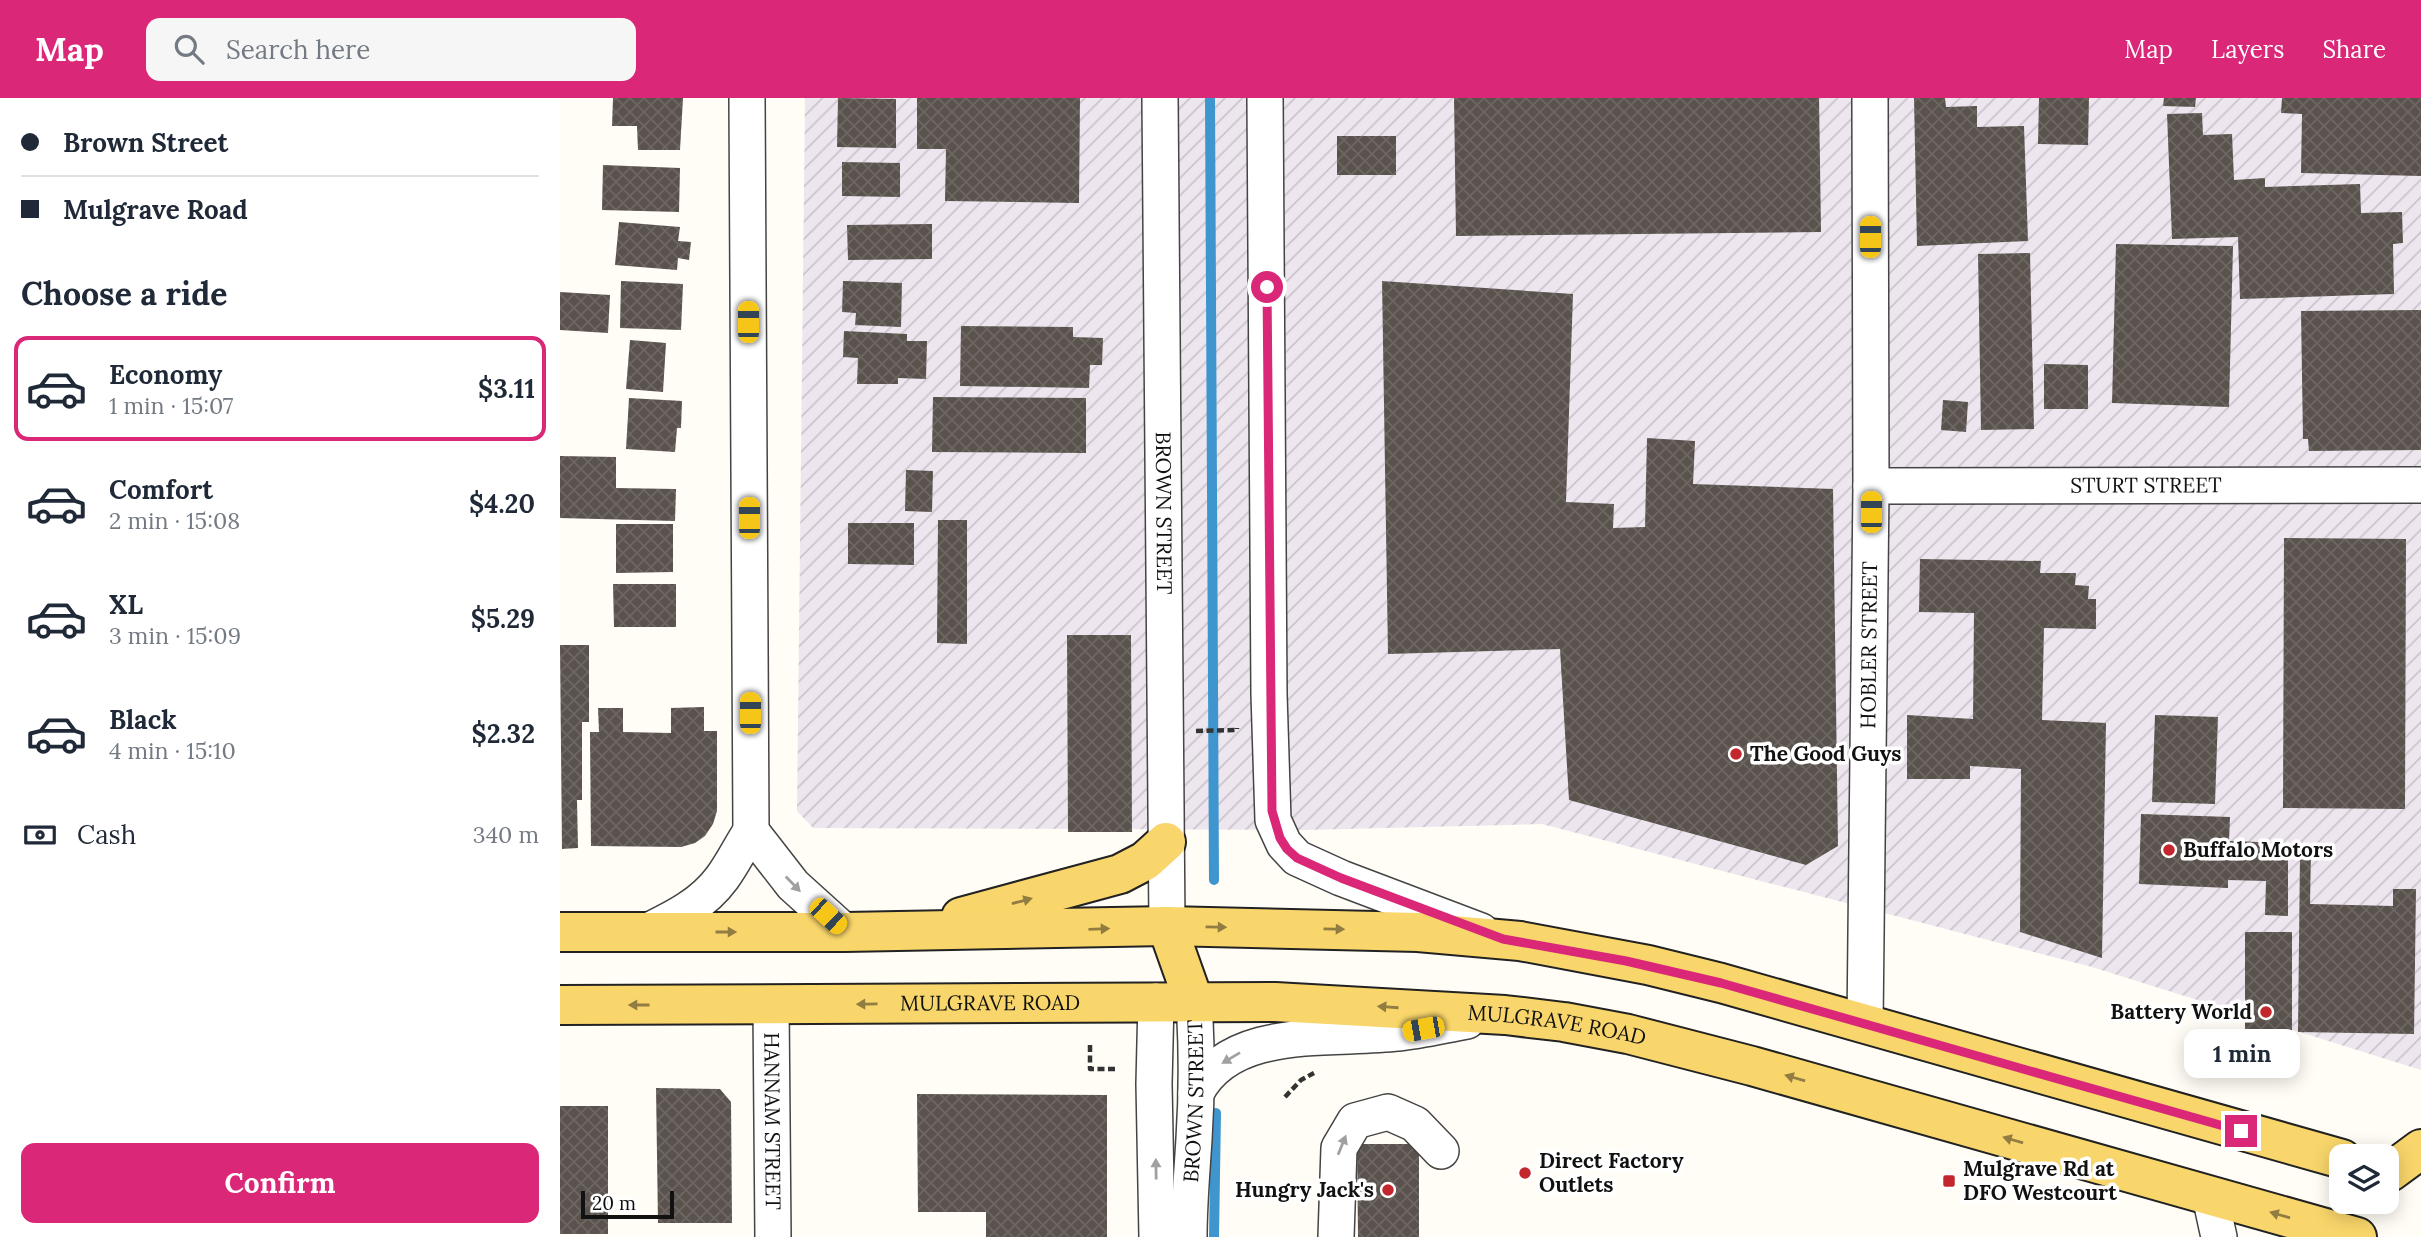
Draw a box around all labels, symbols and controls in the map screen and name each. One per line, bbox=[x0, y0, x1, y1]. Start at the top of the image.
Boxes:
search box bbox=[146, 18, 636, 81]
text: Map bbox=[35, 28, 104, 70]
icon: search bbox=[170, 30, 208, 68]
text: Search here bbox=[226, 33, 370, 66]
text: Map bbox=[2124, 34, 2173, 65]
text: Layers bbox=[2211, 34, 2284, 65]
text: Share bbox=[2322, 34, 2386, 65]
text: Brown Street bbox=[63, 126, 228, 159]
text: Mulgrave Road bbox=[63, 193, 248, 226]
car bbox=[1860, 216, 1881, 258]
route start bbox=[1251, 271, 1283, 303]
text: Choose a ride bbox=[21, 273, 228, 314]
car bbox=[738, 301, 759, 343]
icon: car bbox=[25, 357, 88, 420]
text: Economy bbox=[109, 358, 222, 391]
text: $3.11 bbox=[478, 372, 535, 405]
text: 1 min · 15:07 bbox=[109, 391, 233, 420]
street label: BROWN STREET bbox=[1150, 431, 1178, 595]
street label: STURT STREET bbox=[2070, 471, 2222, 499]
icon: car bbox=[25, 472, 88, 535]
text: Comfort bbox=[109, 473, 213, 506]
text: $4.20 bbox=[469, 487, 535, 520]
car bbox=[1861, 491, 1882, 533]
car bbox=[739, 497, 760, 539]
text: 2 min · 15:08 bbox=[109, 506, 240, 535]
street label: HOBLER STREET bbox=[1854, 561, 1883, 729]
icon: car bbox=[25, 587, 88, 650]
text: XL bbox=[109, 588, 143, 621]
text: $5.29 bbox=[471, 602, 535, 635]
text: 3 min · 15:09 bbox=[109, 621, 241, 650]
car bbox=[740, 692, 761, 734]
icon: car bbox=[25, 702, 88, 765]
text: Black bbox=[109, 703, 177, 736]
text: $2.32 bbox=[471, 717, 535, 750]
text: 4 min · 15:10 bbox=[109, 736, 236, 765]
place label: The Good Guys bbox=[1750, 740, 1902, 767]
marker: The Good Guys bbox=[1728, 746, 1744, 762]
icon: cash bbox=[21, 816, 59, 854]
text: Cash bbox=[77, 818, 136, 851]
text: 340 m bbox=[473, 820, 539, 849]
place label: Buffalo Motors bbox=[2183, 836, 2333, 863]
marker: Buffalo Motors bbox=[2161, 842, 2177, 858]
one-way arrow bbox=[785, 875, 801, 892]
car bbox=[806, 894, 851, 938]
one-way arrow bbox=[1011, 895, 1033, 906]
one-way arrow bbox=[1206, 921, 1228, 933]
one-way arrow bbox=[1089, 923, 1111, 934]
one-way arrow bbox=[1323, 923, 1345, 935]
one-way arrow bbox=[715, 926, 737, 938]
street label: MULGRAVE ROAD bbox=[900, 989, 1080, 1017]
one-way arrow bbox=[856, 998, 878, 1010]
place label: Battery World bbox=[2110, 998, 2252, 1025]
one-way arrow bbox=[628, 999, 650, 1011]
street label: MULGRAVE ROAD bbox=[1467, 999, 1649, 1051]
one-way arrow bbox=[1377, 1001, 1399, 1012]
marker: Battery World bbox=[2258, 1004, 2274, 1020]
car bbox=[1401, 1015, 1446, 1043]
street label: BROWN STREET bbox=[1177, 1019, 1209, 1183]
callout: 1 min bbox=[2183, 1030, 2299, 1079]
street label: HANNAM STREET bbox=[758, 1032, 787, 1210]
text: 1 min bbox=[2213, 1039, 2271, 1068]
one-way arrow bbox=[1222, 1052, 1241, 1064]
one-way arrow bbox=[1783, 1072, 1805, 1083]
route end bbox=[2225, 1115, 2257, 1147]
one-way arrow bbox=[2002, 1134, 2024, 1145]
one-way arrow bbox=[1337, 1135, 1348, 1156]
button: Confirm bbox=[21, 1143, 539, 1223]
map controls bbox=[2329, 1144, 2399, 1214]
button: layers bbox=[2329, 1144, 2399, 1214]
place label: Direct Factory Outlets bbox=[1539, 1147, 1684, 1198]
place label: Mulgrave Rd at DFO Westcourt bbox=[1963, 1155, 2117, 1206]
one-way arrow bbox=[1150, 1158, 1161, 1180]
marker: Direct Factory Outlets bbox=[1517, 1165, 1533, 1181]
marker: Mulgrave Rd at DFO Westcourt bbox=[1941, 1173, 1957, 1189]
place label: Hungry Jack's bbox=[1235, 1176, 1374, 1203]
marker: Hungry Jack's bbox=[1380, 1182, 1396, 1198]
scale bar bbox=[581, 1188, 674, 1220]
text: 20 m bbox=[592, 1191, 636, 1215]
one-way arrow bbox=[2268, 1209, 2290, 1220]

